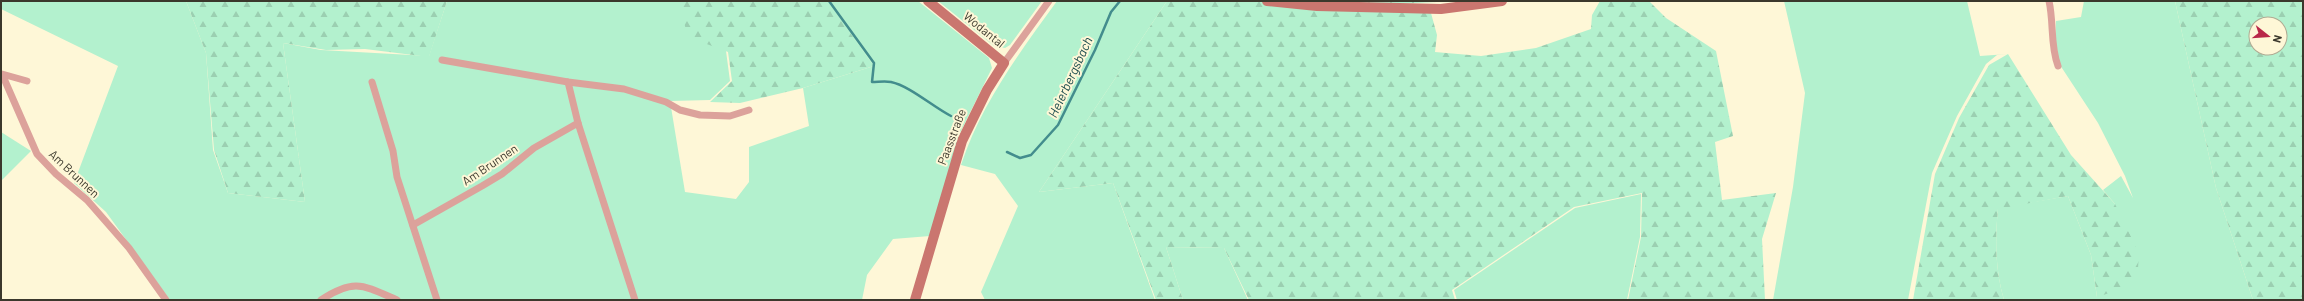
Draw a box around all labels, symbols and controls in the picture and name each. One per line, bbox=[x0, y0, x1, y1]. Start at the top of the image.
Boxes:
street label: Wodantal bbox=[961, 8, 1008, 50]
north arrow bbox=[2248, 16, 2288, 56]
water label: Heierbergsbach bbox=[1044, 34, 1096, 120]
text: N bbox=[2271, 34, 2285, 44]
street label: Paasstraße bbox=[934, 107, 968, 167]
street label: Am Brunnen bbox=[459, 141, 520, 188]
street label: Am Brunnen bbox=[47, 146, 103, 200]

